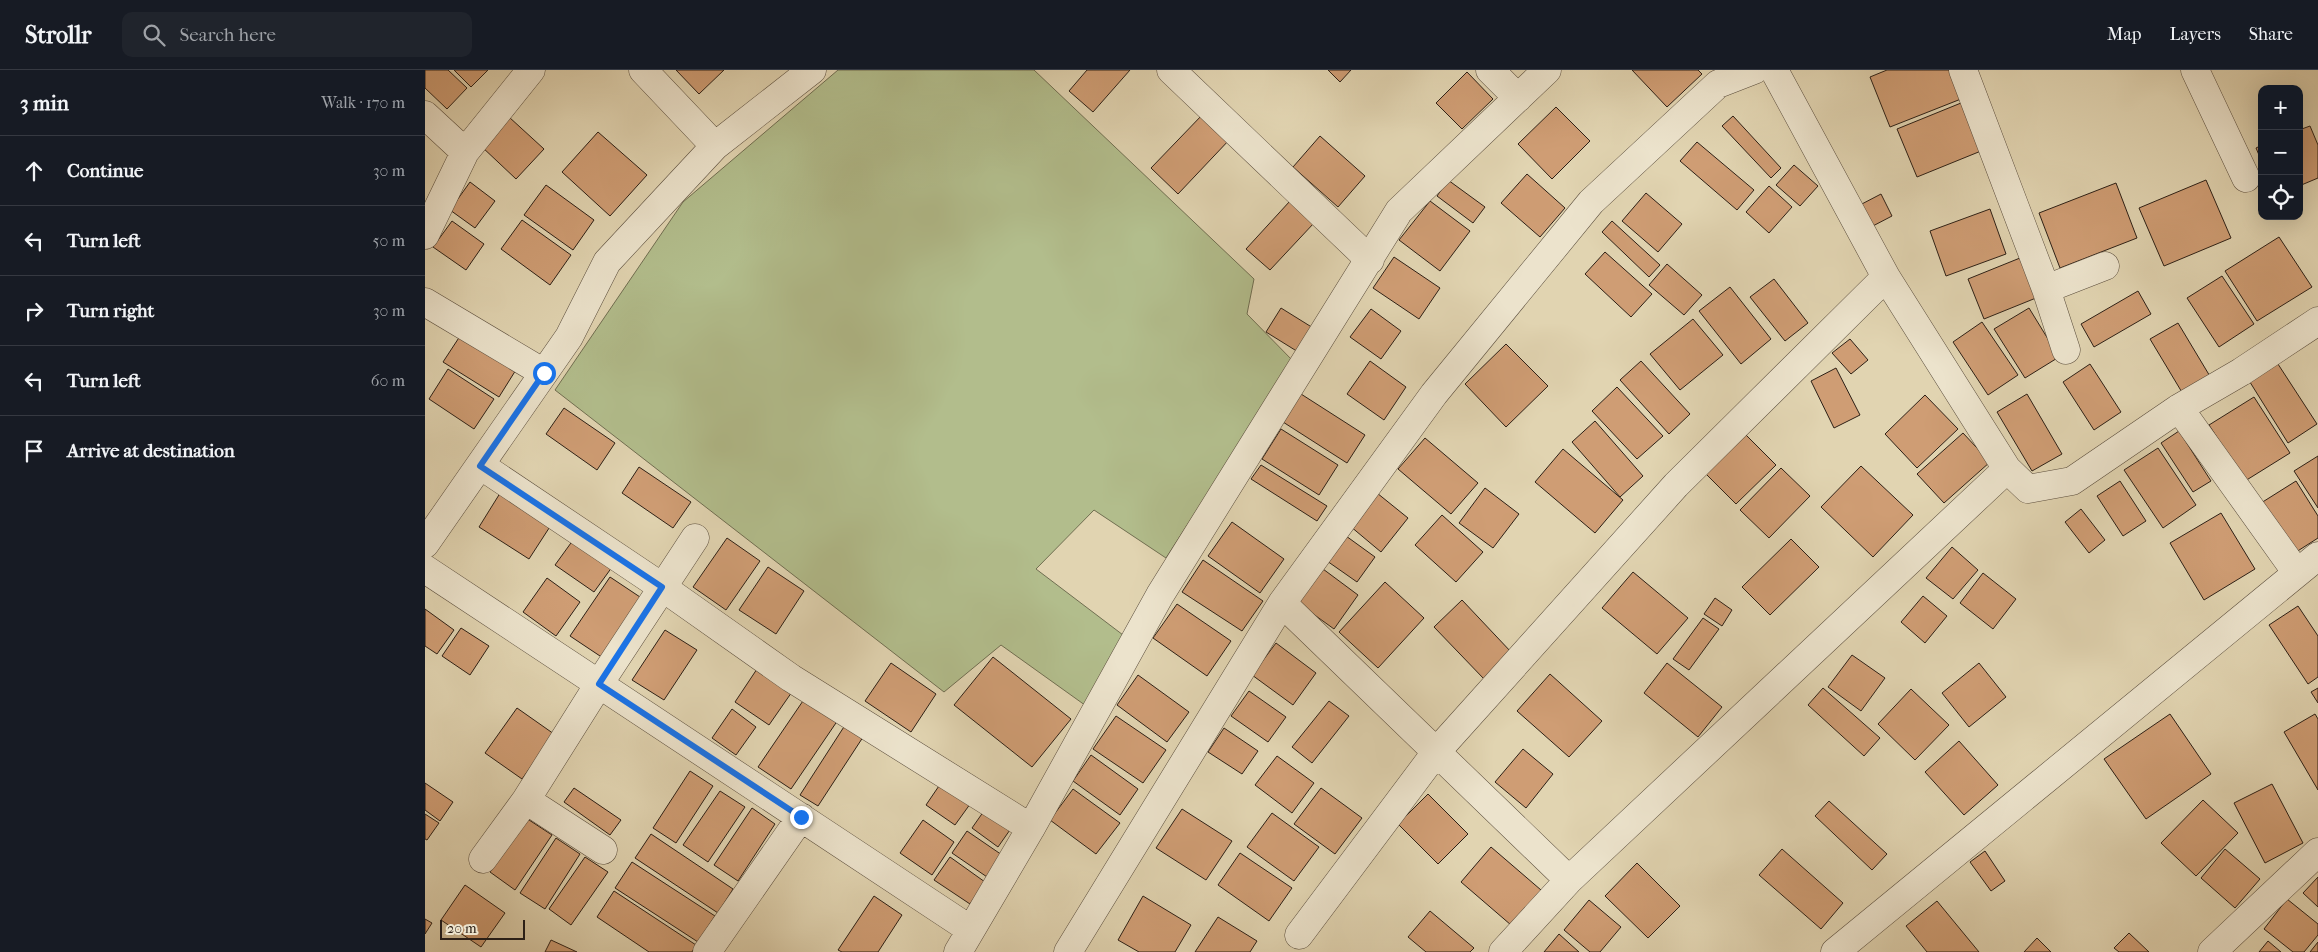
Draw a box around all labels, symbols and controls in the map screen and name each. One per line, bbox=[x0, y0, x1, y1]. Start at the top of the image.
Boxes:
search box bbox=[122, 12, 472, 57]
text: Strollr bbox=[25, 21, 92, 49]
icon: search bbox=[140, 21, 168, 49]
text: Search here bbox=[180, 24, 276, 46]
text: Map bbox=[2107, 24, 2141, 45]
text: Layers bbox=[2169, 24, 2221, 45]
text: Share bbox=[2249, 24, 2293, 45]
map controls bbox=[2258, 85, 2303, 220]
button: + bbox=[2258, 85, 2303, 130]
text: 3 min bbox=[20, 91, 69, 115]
text: Walk · 170 m bbox=[321, 93, 405, 112]
button: − bbox=[2258, 130, 2303, 175]
icon: ahead bbox=[20, 157, 48, 185]
text: Continue bbox=[67, 160, 143, 182]
text: 30 m bbox=[373, 161, 405, 180]
button: locate bbox=[2258, 175, 2303, 220]
icon: left bbox=[20, 227, 48, 255]
text: Turn left bbox=[67, 230, 141, 252]
text: 50 m bbox=[373, 231, 405, 250]
icon: right bbox=[20, 297, 48, 325]
text: Turn right bbox=[67, 300, 154, 322]
text: 30 m bbox=[373, 301, 405, 320]
route start bbox=[533, 362, 556, 385]
icon: left bbox=[20, 367, 48, 395]
text: Turn left bbox=[67, 370, 141, 392]
text: 60 m bbox=[371, 371, 405, 390]
icon: arrive bbox=[20, 437, 48, 465]
text: Arrive at destination bbox=[67, 440, 235, 462]
route end bbox=[790, 806, 813, 829]
scale bar bbox=[440, 917, 525, 940]
text: 20 m bbox=[447, 920, 477, 937]

